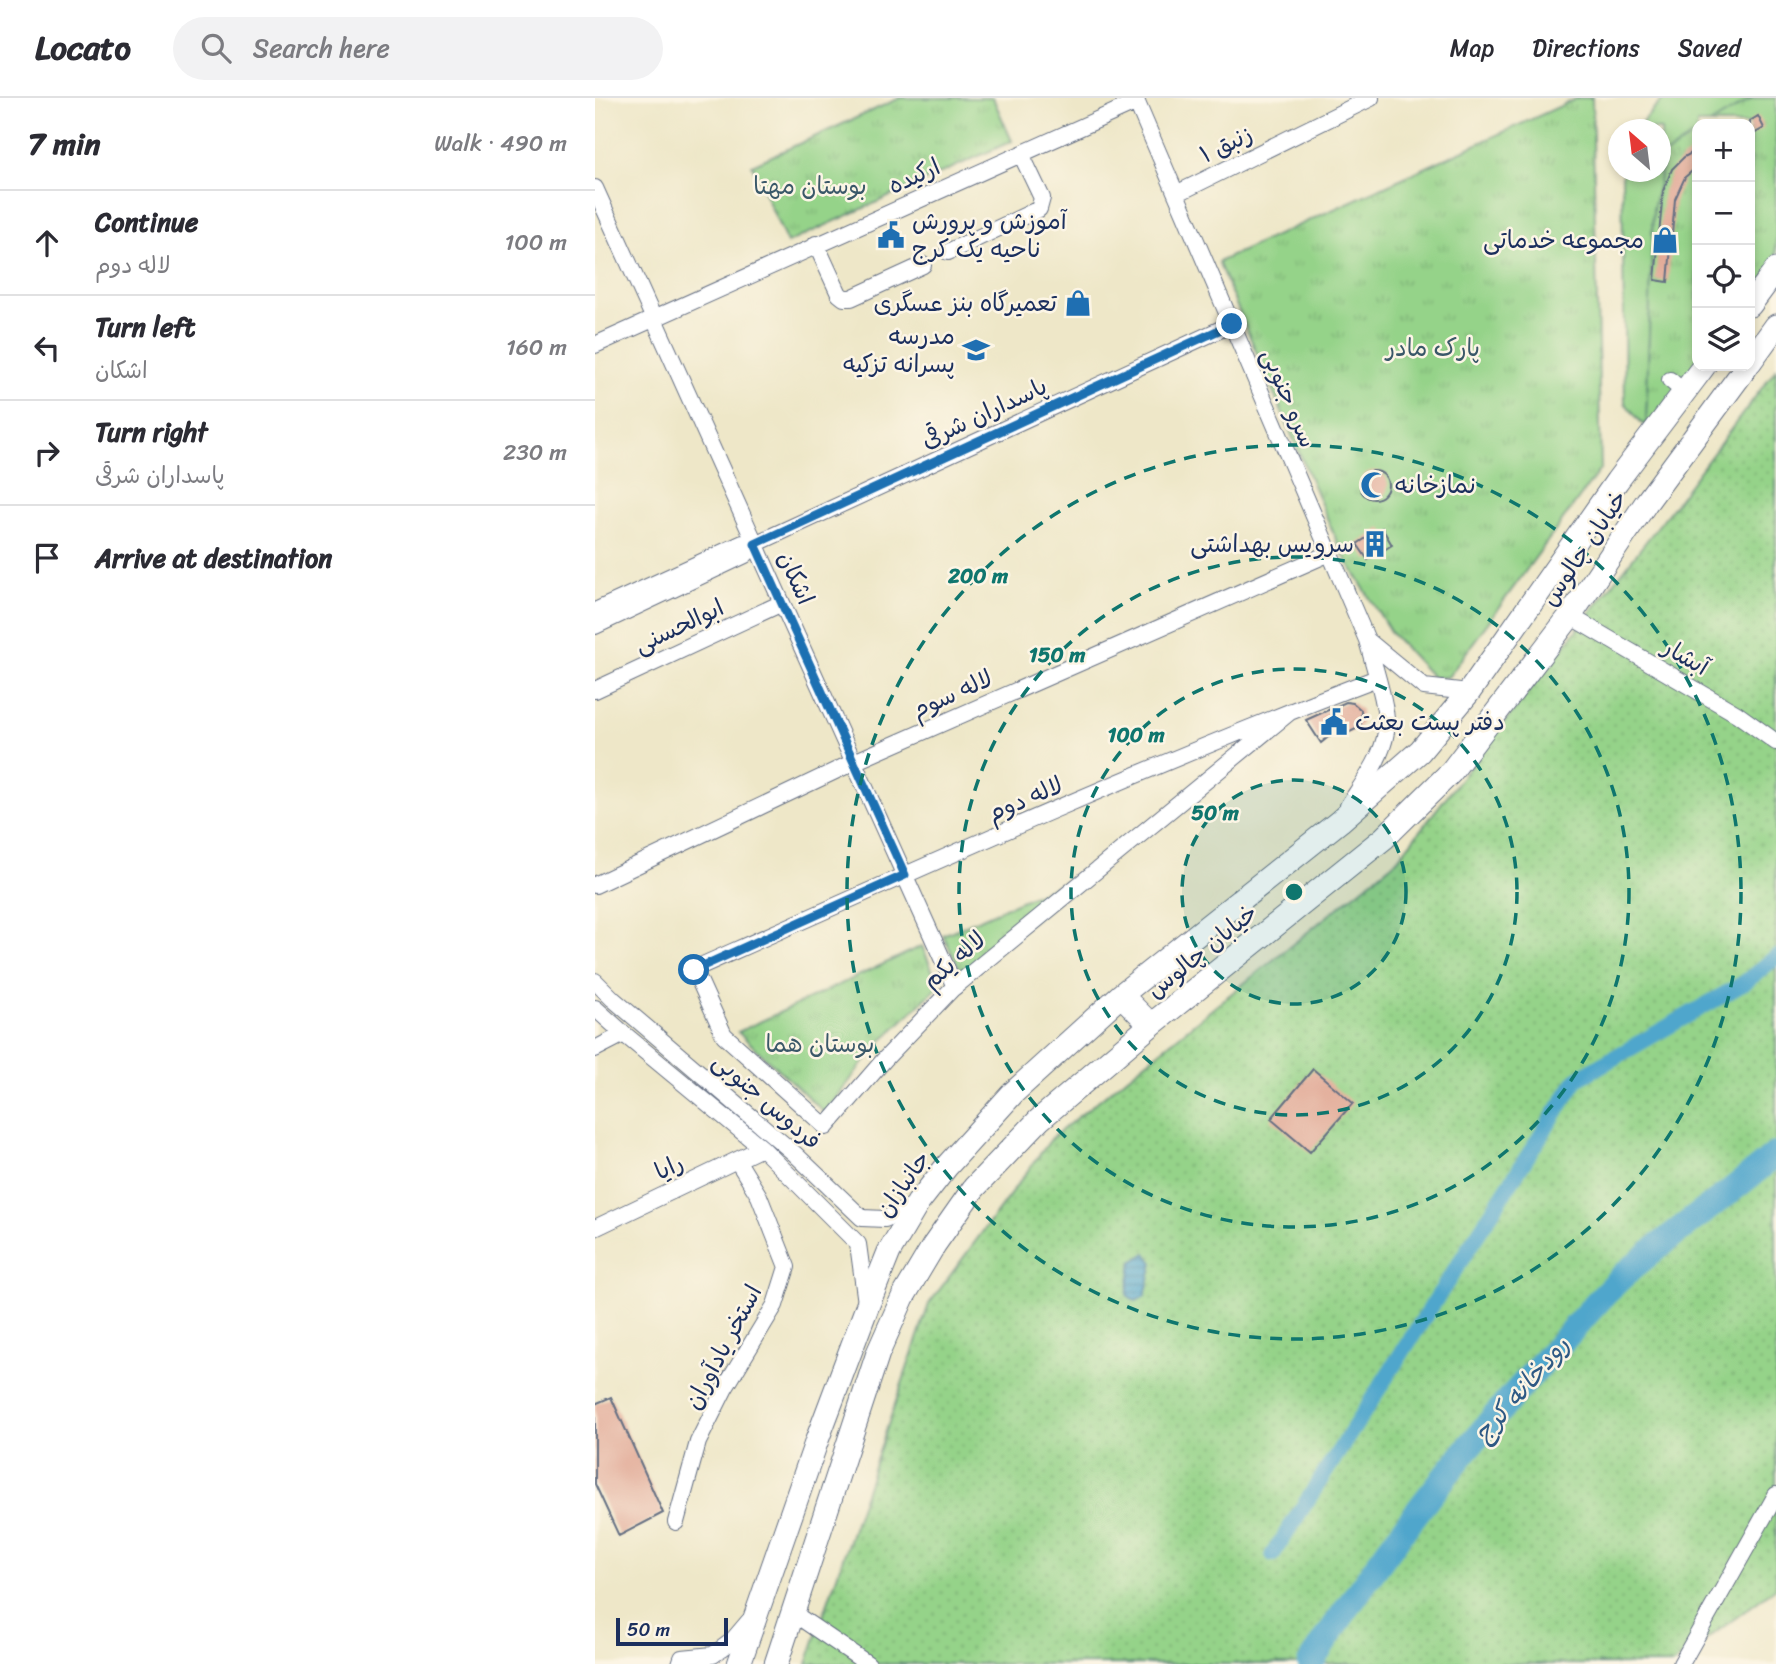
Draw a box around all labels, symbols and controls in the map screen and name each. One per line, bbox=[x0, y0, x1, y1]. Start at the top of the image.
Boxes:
search box bbox=[173, 17, 663, 80]
text: Locato bbox=[35, 19, 131, 77]
text: Search here bbox=[253, 25, 390, 71]
text: Map bbox=[1450, 27, 1494, 69]
text: Directions bbox=[1532, 27, 1640, 69]
text: Saved bbox=[1678, 27, 1741, 69]
icon: search bbox=[197, 29, 235, 67]
street label: زنبق ۱ bbox=[1192, 113, 1260, 175]
text: 7 min bbox=[28, 117, 100, 171]
north arrow bbox=[1608, 119, 1671, 182]
map controls bbox=[1692, 119, 1755, 371]
button: + bbox=[1692, 119, 1755, 182]
text: Walk · 490 m bbox=[434, 123, 567, 164]
street label: ارکیده bbox=[881, 146, 947, 206]
park label: بوستان مهتا bbox=[753, 165, 867, 207]
button: − bbox=[1692, 182, 1755, 245]
text: Continue bbox=[95, 199, 198, 245]
place label: آموزش و پرورش ناحیه یک کرج bbox=[912, 200, 1068, 270]
place label: مجموعه خدماتی bbox=[1483, 219, 1644, 261]
public building icon: آموزش و پرورش ناحیه یک کرج bbox=[876, 220, 906, 250]
text: 100 m bbox=[504, 222, 567, 263]
icon: ahead bbox=[28, 224, 66, 262]
shop icon: مجموعه خدماتی bbox=[1650, 225, 1680, 255]
text: لاله دوم bbox=[95, 245, 171, 286]
button: locate bbox=[1692, 245, 1755, 308]
place label: تعمیرگاه بنز عسگری bbox=[873, 282, 1058, 324]
shop icon: تعمیرگاه بنز عسگری bbox=[1063, 288, 1093, 318]
text: Turn left bbox=[95, 304, 195, 350]
route end bbox=[1216, 308, 1247, 339]
button: layers bbox=[1692, 308, 1755, 371]
place label: مدرسه پسرانه تزکیه bbox=[843, 315, 955, 385]
text: 160 m bbox=[506, 327, 567, 368]
park label: پارک مادر bbox=[1384, 327, 1480, 369]
icon: left bbox=[28, 329, 66, 367]
school or university icon: مدرسه پسرانه تزکیه bbox=[961, 335, 991, 365]
street label: سرو جنوبی bbox=[1249, 342, 1329, 454]
text: اشکان bbox=[95, 350, 148, 391]
street label: پاسداران شرقی bbox=[914, 365, 1054, 461]
text: Turn right bbox=[95, 409, 208, 455]
text: 230 m bbox=[503, 432, 567, 473]
icon: right bbox=[28, 434, 66, 472]
text: پاسداران شرقی bbox=[95, 455, 225, 496]
place label: نمازخانه bbox=[1395, 464, 1476, 506]
mosque icon: نمازخانه bbox=[1359, 470, 1389, 500]
street label: خیابان چالوس bbox=[1529, 481, 1639, 615]
place label: سرویس بهداشتی bbox=[1190, 523, 1354, 565]
building icon: سرویس بهداشتی bbox=[1360, 529, 1390, 559]
text: Arrive at destination bbox=[95, 535, 332, 581]
icon: arrive bbox=[28, 539, 66, 577]
street label: اشکان bbox=[766, 544, 826, 612]
text: 200 m bbox=[947, 557, 1009, 595]
street label: ابوالحسنی bbox=[627, 587, 731, 665]
street label: آبشار bbox=[1653, 626, 1718, 688]
text: 150 m bbox=[1029, 636, 1086, 674]
street label: لاله سوم bbox=[904, 657, 1000, 731]
place label: دفتر پست بعثت bbox=[1355, 701, 1505, 743]
public building icon: دفتر پست بعثت bbox=[1319, 707, 1349, 737]
text: 100 m bbox=[1107, 716, 1165, 754]
street label: لاله دوم bbox=[980, 764, 1070, 834]
text: 50 m bbox=[1191, 794, 1240, 832]
centre of rings bbox=[1282, 880, 1306, 904]
street label: خیابان چالوس bbox=[1137, 893, 1267, 1009]
street label: لاله یکم bbox=[912, 920, 996, 1000]
route start bbox=[678, 954, 709, 985]
park label: بوستان هما bbox=[765, 1023, 875, 1065]
street label: فردوس جنوبی bbox=[703, 1041, 831, 1161]
street label: جانبازان bbox=[864, 1141, 942, 1227]
street label: رایا bbox=[647, 1142, 691, 1192]
street label: استخر یادآوران bbox=[672, 1277, 774, 1417]
water label: رودخانه کرج bbox=[1461, 1325, 1581, 1453]
text: 50 m bbox=[627, 1613, 670, 1646]
scale bar bbox=[616, 1615, 728, 1647]

